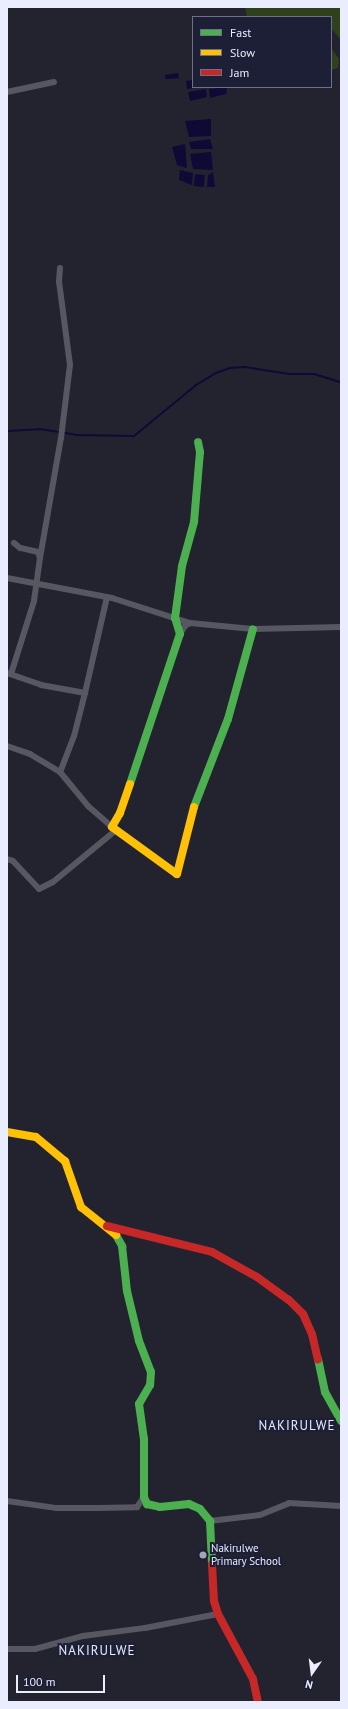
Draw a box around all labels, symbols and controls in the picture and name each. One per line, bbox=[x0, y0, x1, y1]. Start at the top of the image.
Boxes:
legend bbox=[192, 16, 332, 88]
text: Fast bbox=[230, 25, 251, 40]
text: Slow bbox=[230, 45, 255, 60]
text: Jam bbox=[230, 65, 249, 80]
district label: NAKIRULWE bbox=[259, 1418, 335, 1434]
place label: Nakirulwe Primary School bbox=[211, 1542, 281, 1568]
marker: Nakirulwe Primary School bbox=[198, 1550, 208, 1560]
district label: NAKIRULWE bbox=[59, 1643, 135, 1659]
north arrow bbox=[292, 1653, 332, 1693]
scale bar bbox=[18, 1667, 107, 1693]
text: 100 m bbox=[23, 1674, 56, 1689]
text: N bbox=[304, 1677, 314, 1692]

